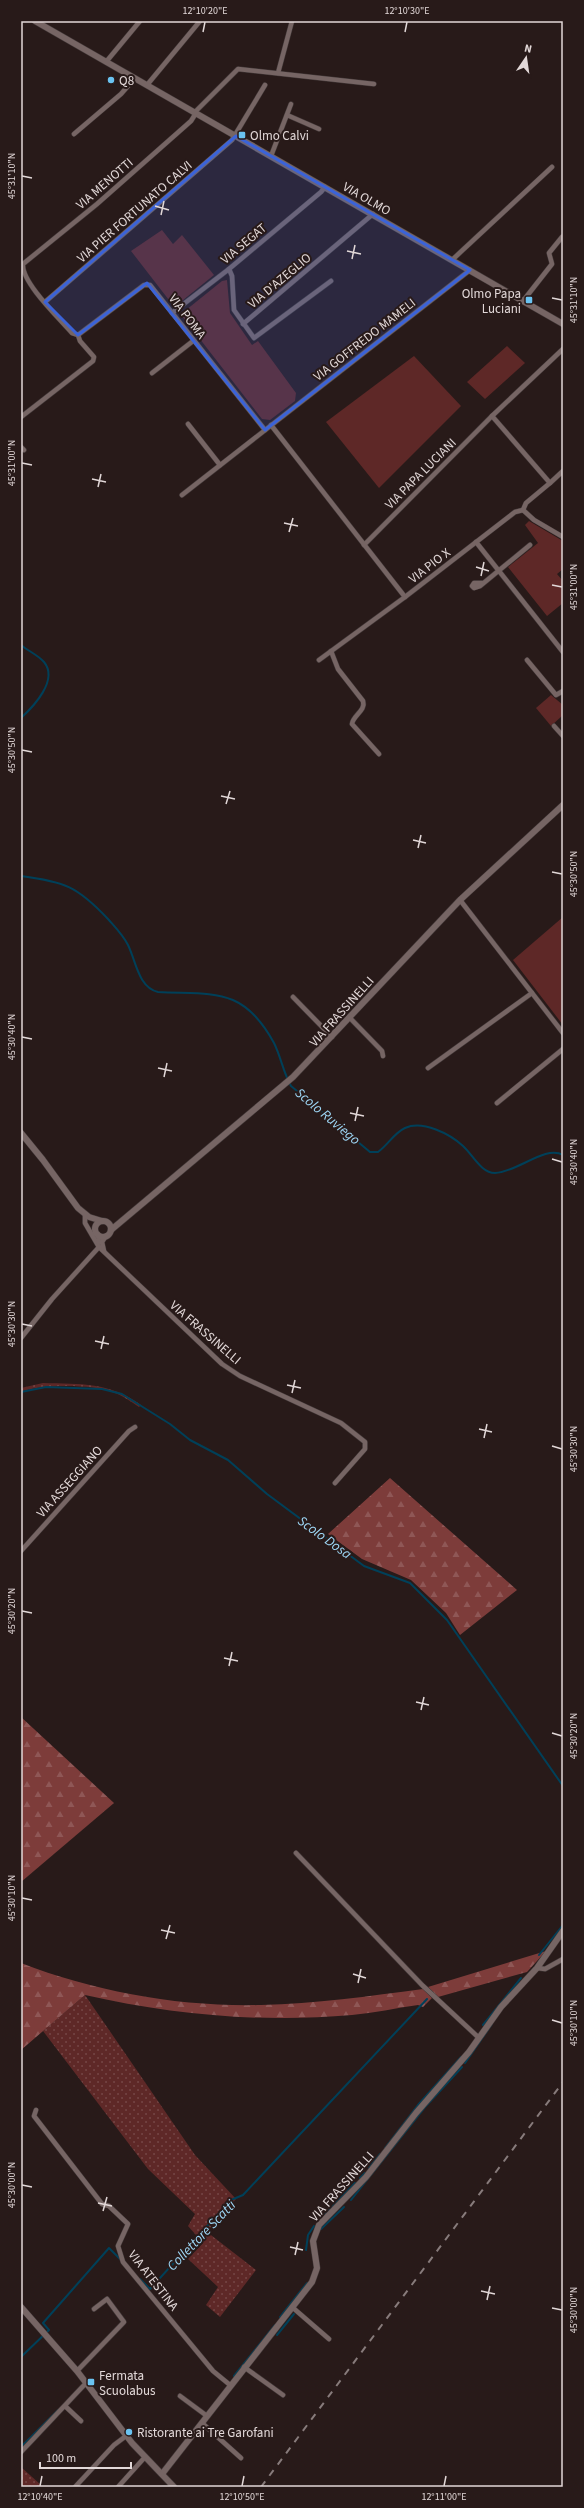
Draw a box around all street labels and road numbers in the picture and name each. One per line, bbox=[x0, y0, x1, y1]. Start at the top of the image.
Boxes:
street label: VIA MENOTTI bbox=[72, 154, 137, 214]
street label: VIA PIER FORTUNATO CALVI bbox=[73, 157, 196, 267]
street label: VIA OLMO bbox=[339, 178, 394, 220]
street label: VIA SEGAT bbox=[217, 219, 270, 268]
street label: VIA D'AZEGLIO bbox=[244, 249, 315, 313]
street label: VIA POMA bbox=[164, 290, 211, 344]
street label: VIA GOFFREDO MAMELI bbox=[310, 294, 420, 385]
street label: VIA PAPA LUCIANI bbox=[381, 434, 460, 513]
street label: VIA PIO X bbox=[405, 544, 455, 588]
street label: VIA FRASSINELLI bbox=[305, 973, 378, 1051]
street label: VIA FRASSINELLI bbox=[166, 1297, 245, 1369]
street label: VIA ASSEGGIANO bbox=[33, 1442, 107, 1521]
street label: VIA FRASSINELLI bbox=[305, 2148, 378, 2226]
street label: VIA ATESTINA bbox=[124, 2247, 183, 2315]

